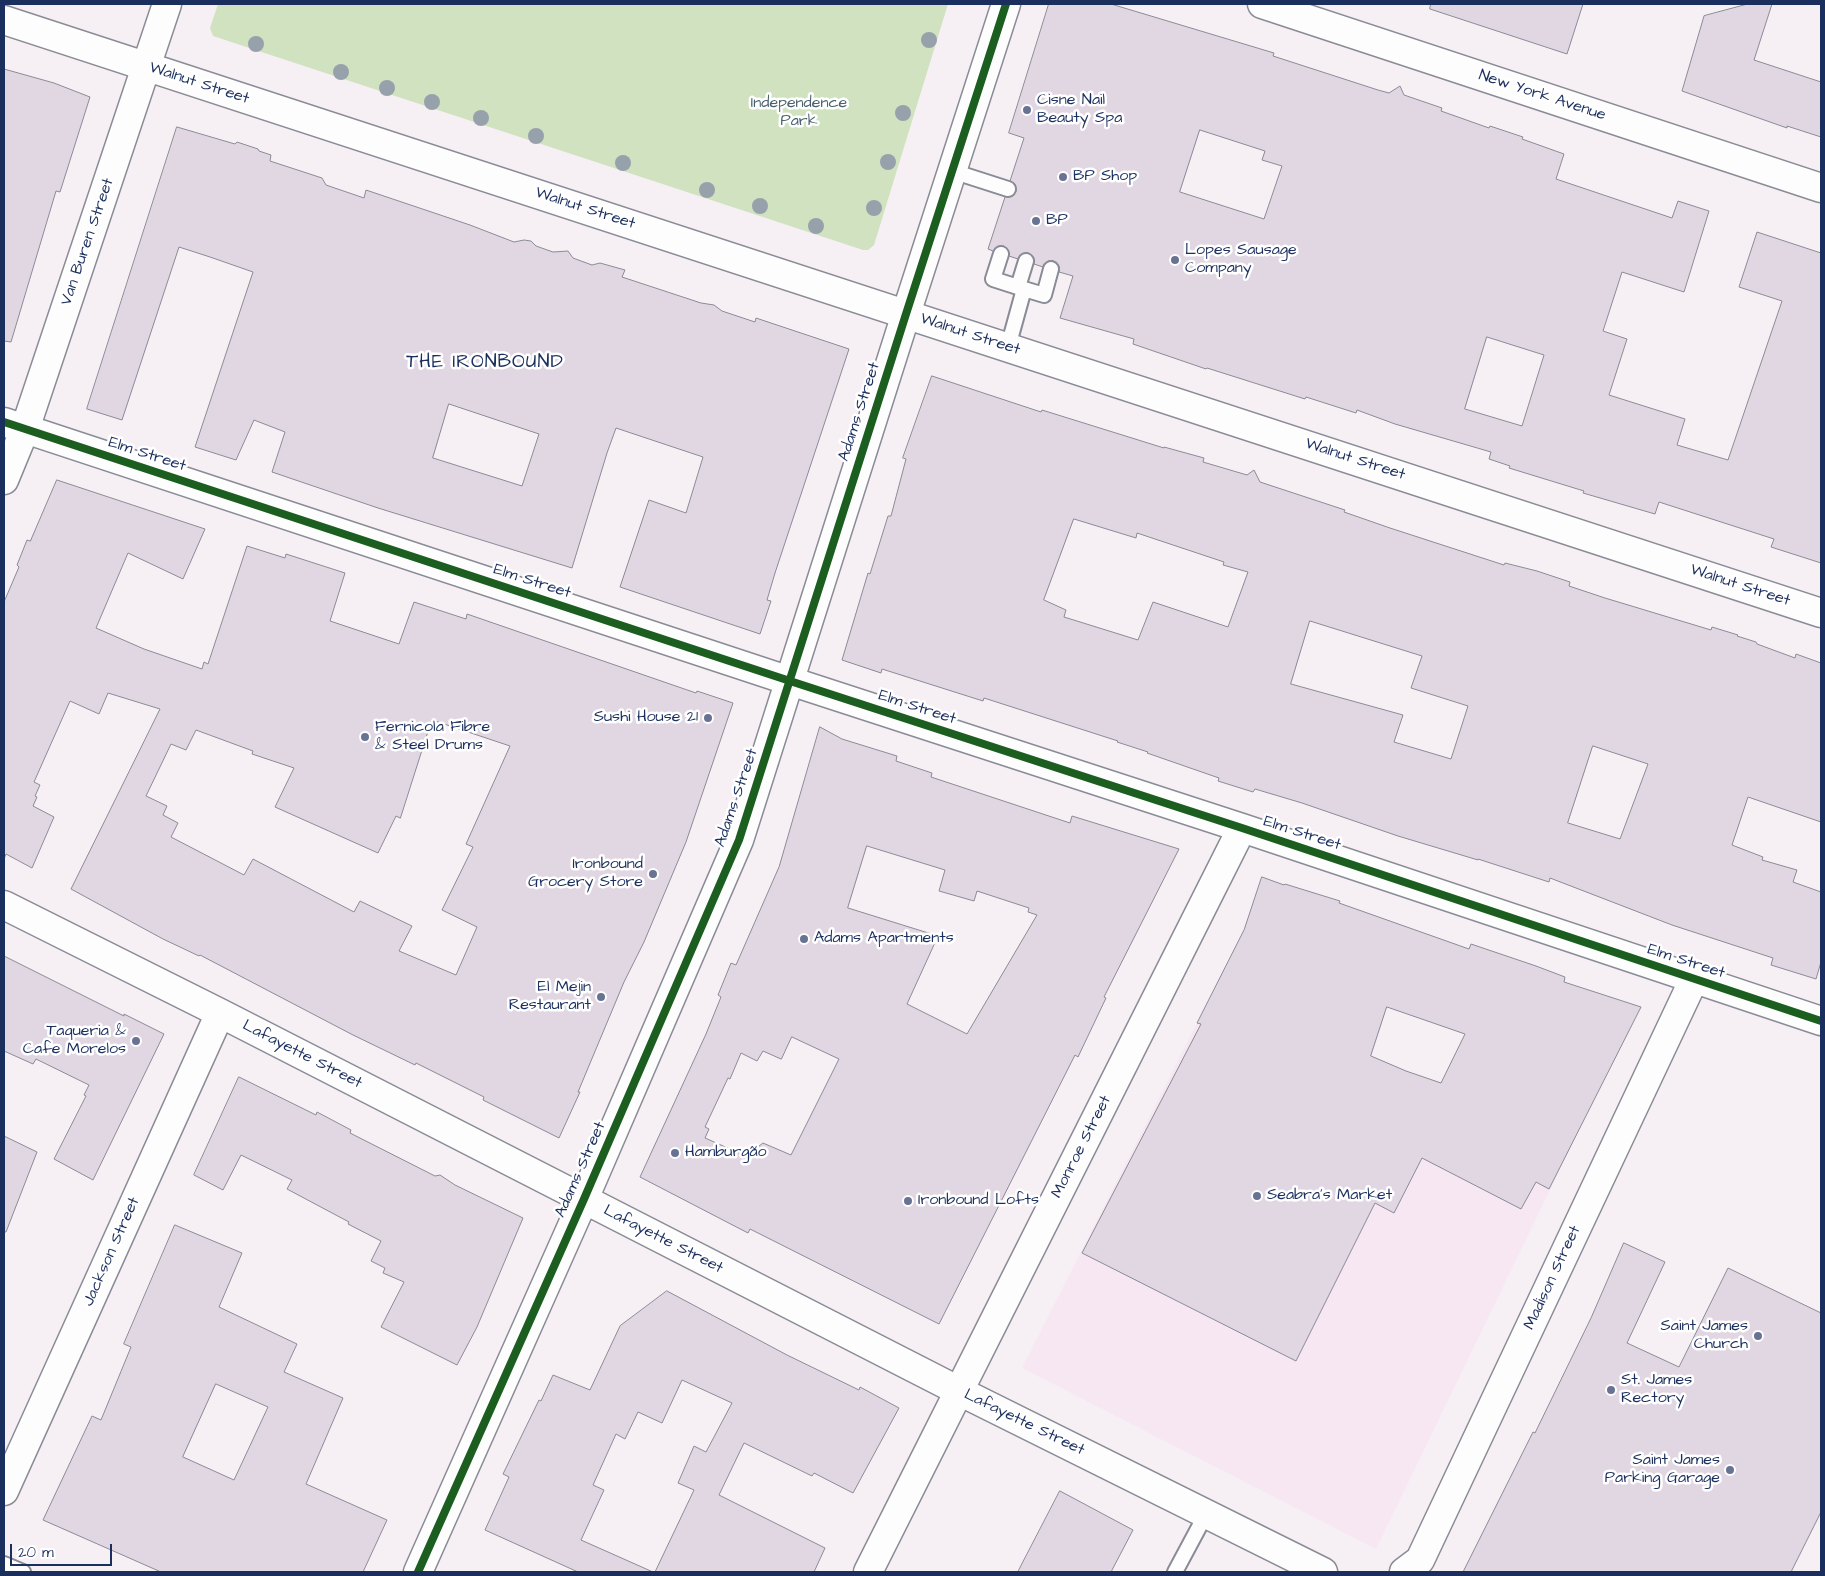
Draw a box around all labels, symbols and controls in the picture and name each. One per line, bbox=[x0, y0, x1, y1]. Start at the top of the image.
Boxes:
street label: Walnut Street bbox=[147, 59, 251, 109]
street label: New York Avenue bbox=[1476, 66, 1608, 126]
place label: Cisne Nail Beauty Spa bbox=[1037, 91, 1122, 129]
park label: Independence Park bbox=[751, 94, 847, 132]
marker: Cisne Nail Beauty Spa bbox=[1021, 104, 1033, 116]
place label: BP Shop bbox=[1073, 167, 1137, 187]
marker: BP Shop bbox=[1057, 171, 1069, 183]
street label: Van Buren Street bbox=[57, 176, 119, 308]
street label: Walnut Street bbox=[533, 184, 637, 234]
place label: BP bbox=[1046, 211, 1068, 231]
marker: BP bbox=[1030, 215, 1042, 227]
place label: Lopes Sausage Company bbox=[1185, 241, 1297, 279]
marker: Lopes Sausage Company bbox=[1169, 254, 1181, 266]
street label: Walnut Street bbox=[918, 310, 1022, 360]
district label: THE IRONBOUND bbox=[405, 352, 565, 374]
street label: Adams Street bbox=[835, 360, 885, 464]
street label: Elm Street bbox=[106, 433, 188, 477]
street label: Walnut Street bbox=[1303, 435, 1407, 485]
street label: Elm Street bbox=[491, 560, 573, 604]
street label: Walnut Street bbox=[1688, 561, 1792, 611]
street label: Elm Street bbox=[876, 686, 958, 730]
place label: Sushi House 21 bbox=[594, 708, 698, 728]
marker: Sushi House 21 bbox=[702, 712, 714, 724]
place label: Fernicola Fibre & Steel Drums bbox=[375, 718, 490, 756]
marker: Fernicola Fibre & Steel Drums bbox=[359, 731, 371, 743]
street label: Adams Street bbox=[711, 746, 763, 850]
street label: Elm Street bbox=[1261, 812, 1343, 856]
place label: Ironbound Grocery Store bbox=[528, 855, 643, 893]
marker: Ironbound Grocery Store bbox=[647, 868, 659, 880]
place label: Adams Apartments bbox=[814, 929, 954, 949]
marker: Adams Apartments bbox=[798, 933, 810, 945]
street label: Elm Street bbox=[1645, 940, 1727, 984]
place label: El Mejin Restaurant bbox=[509, 978, 591, 1016]
marker: El Mejin Restaurant bbox=[595, 991, 607, 1003]
street label: Lafayette Street bbox=[239, 1017, 365, 1093]
place label: Taqueria & Cafe Morelos bbox=[23, 1022, 126, 1060]
marker: Taqueria & Cafe Morelos bbox=[130, 1035, 142, 1047]
street label: Monroe Street bbox=[1048, 1093, 1116, 1201]
street label: Adams Street bbox=[551, 1119, 611, 1221]
place label: Hamburgão bbox=[685, 1143, 767, 1163]
marker: Hamburgão bbox=[669, 1147, 681, 1159]
place label: Seabra's Market bbox=[1267, 1186, 1392, 1206]
marker: Seabra's Market bbox=[1251, 1190, 1263, 1202]
place label: Ironbound Lofts bbox=[918, 1191, 1039, 1211]
street label: Jackson Street bbox=[79, 1194, 145, 1310]
marker: Ironbound Lofts bbox=[902, 1195, 914, 1207]
street label: Lafayette Street bbox=[600, 1202, 726, 1278]
street label: Madison Street bbox=[1520, 1223, 1586, 1333]
place label: Saint James Church bbox=[1661, 1317, 1748, 1355]
marker: Saint James Church bbox=[1752, 1330, 1764, 1342]
place label: St. James Rectory bbox=[1621, 1371, 1692, 1409]
marker: St. James Rectory bbox=[1605, 1384, 1617, 1396]
street label: Lafayette Street bbox=[961, 1386, 1087, 1460]
place label: Saint James Parking Garage bbox=[1605, 1451, 1720, 1489]
marker: Saint James Parking Garage bbox=[1724, 1464, 1736, 1476]
scale bar bbox=[12, 1534, 115, 1566]
text: 20 m bbox=[18, 1542, 54, 1563]

